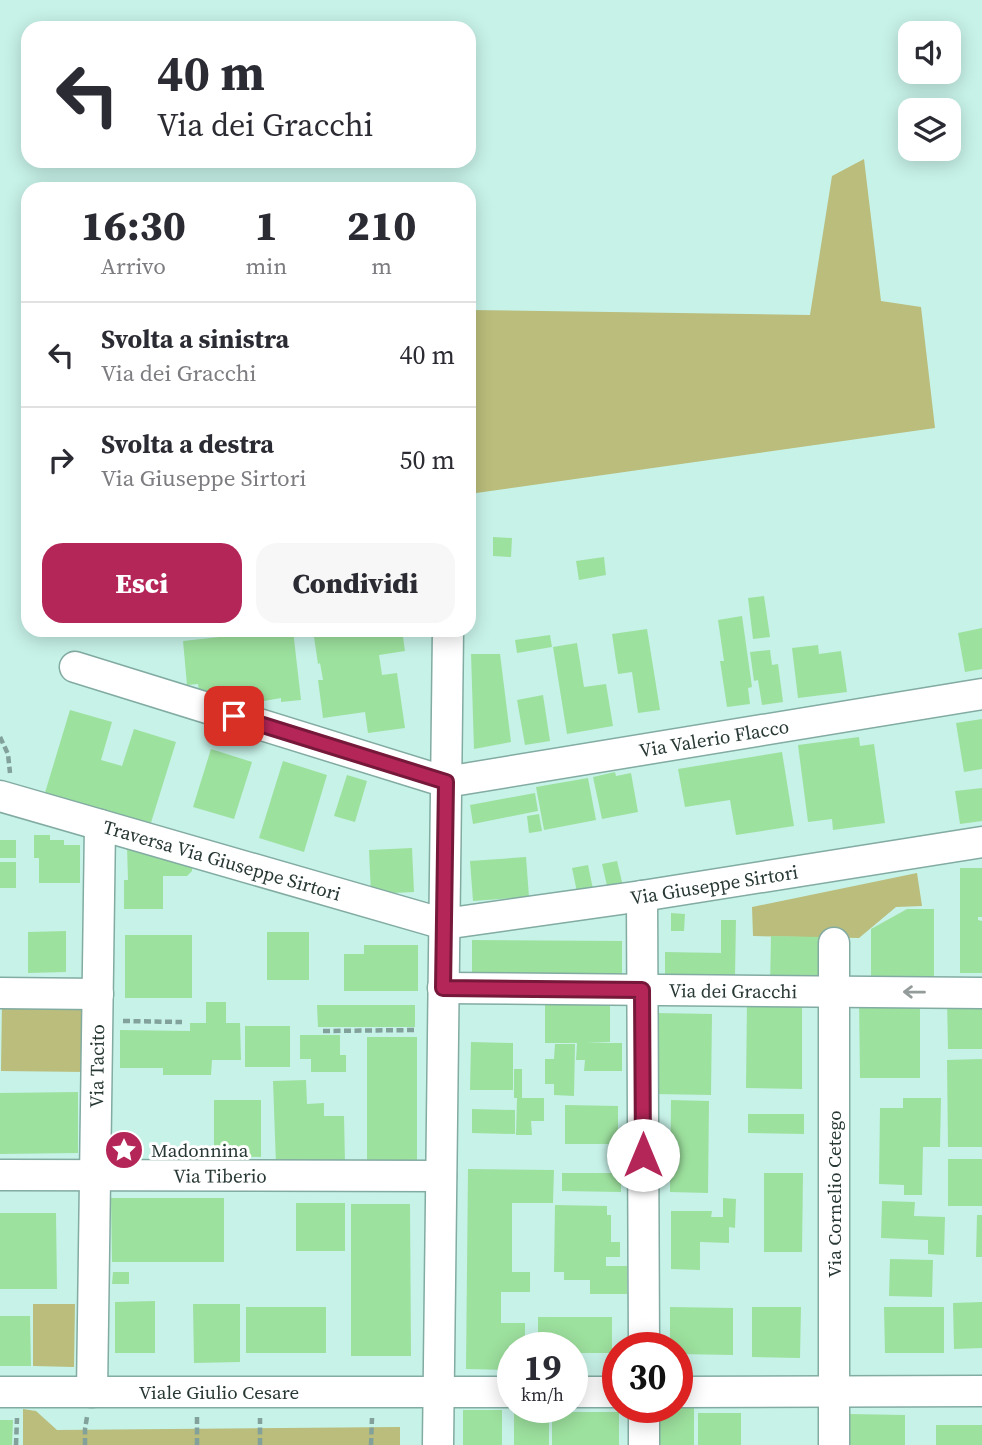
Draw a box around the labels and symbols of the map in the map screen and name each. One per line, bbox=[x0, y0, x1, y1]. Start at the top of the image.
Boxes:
pin bbox=[204, 686, 264, 746]
street label: Via Valerio Flacco bbox=[637, 713, 791, 763]
street label: Traversa Via Giuseppe Sirtori bbox=[100, 813, 344, 907]
street label: Via Giuseppe Sirtori bbox=[628, 858, 800, 911]
street label: Via dei Gracchi bbox=[669, 977, 798, 1004]
one-way arrow bbox=[903, 986, 926, 999]
street label: Via Tacito bbox=[83, 1024, 110, 1108]
street label: Via Cornelio Cetego bbox=[821, 1110, 847, 1278]
position arrow bbox=[606, 1118, 680, 1192]
place icon: Madonnina bbox=[103, 1129, 145, 1171]
place label: Madonnina bbox=[151, 1137, 249, 1163]
street label: Via Tiberio bbox=[173, 1162, 267, 1189]
speed limit sign: 30 bbox=[602, 1332, 693, 1423]
street label: Viale Giulio Cesare bbox=[139, 1379, 299, 1405]

